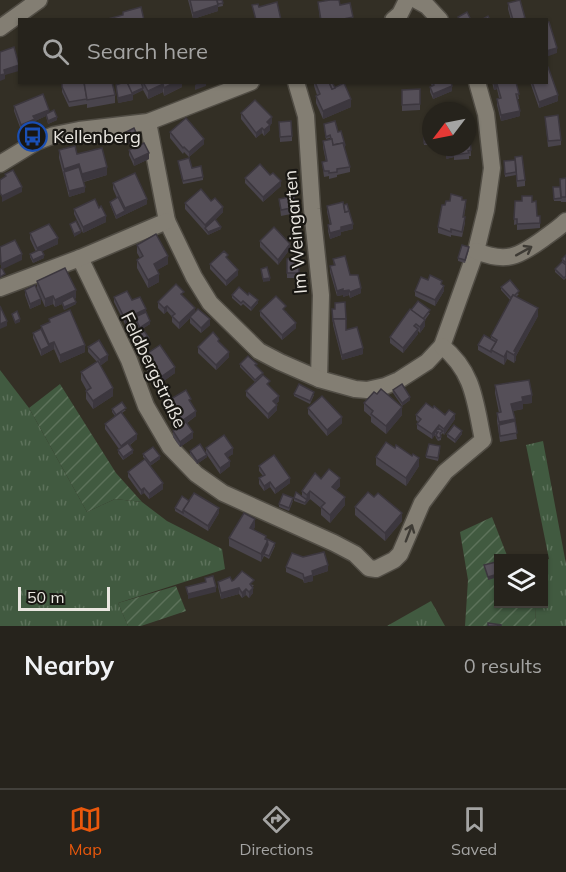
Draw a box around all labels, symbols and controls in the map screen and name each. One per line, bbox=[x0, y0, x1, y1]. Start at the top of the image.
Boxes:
search box bbox=[18, 18, 548, 84]
icon: search bbox=[39, 35, 72, 68]
text: Search here bbox=[87, 37, 208, 65]
north arrow bbox=[422, 102, 476, 156]
bus stop icon: Kellenberg bbox=[16, 120, 48, 152]
place label: Kellenberg bbox=[53, 125, 141, 148]
street label: Im Weingarten bbox=[278, 169, 312, 295]
one-way arrow bbox=[515, 245, 533, 256]
street label: Feldbergstraße bbox=[116, 308, 192, 432]
one-way arrow bbox=[404, 524, 415, 543]
map controls bbox=[494, 554, 548, 608]
button: layers bbox=[494, 554, 548, 608]
scale bar bbox=[18, 584, 110, 612]
text: 50 m bbox=[27, 587, 64, 607]
text: Nearby bbox=[24, 649, 114, 682]
text: 0 results bbox=[464, 653, 542, 678]
tab: Map bbox=[69, 803, 102, 859]
tab: Directions bbox=[239, 803, 313, 859]
tab: Saved bbox=[451, 803, 497, 859]

